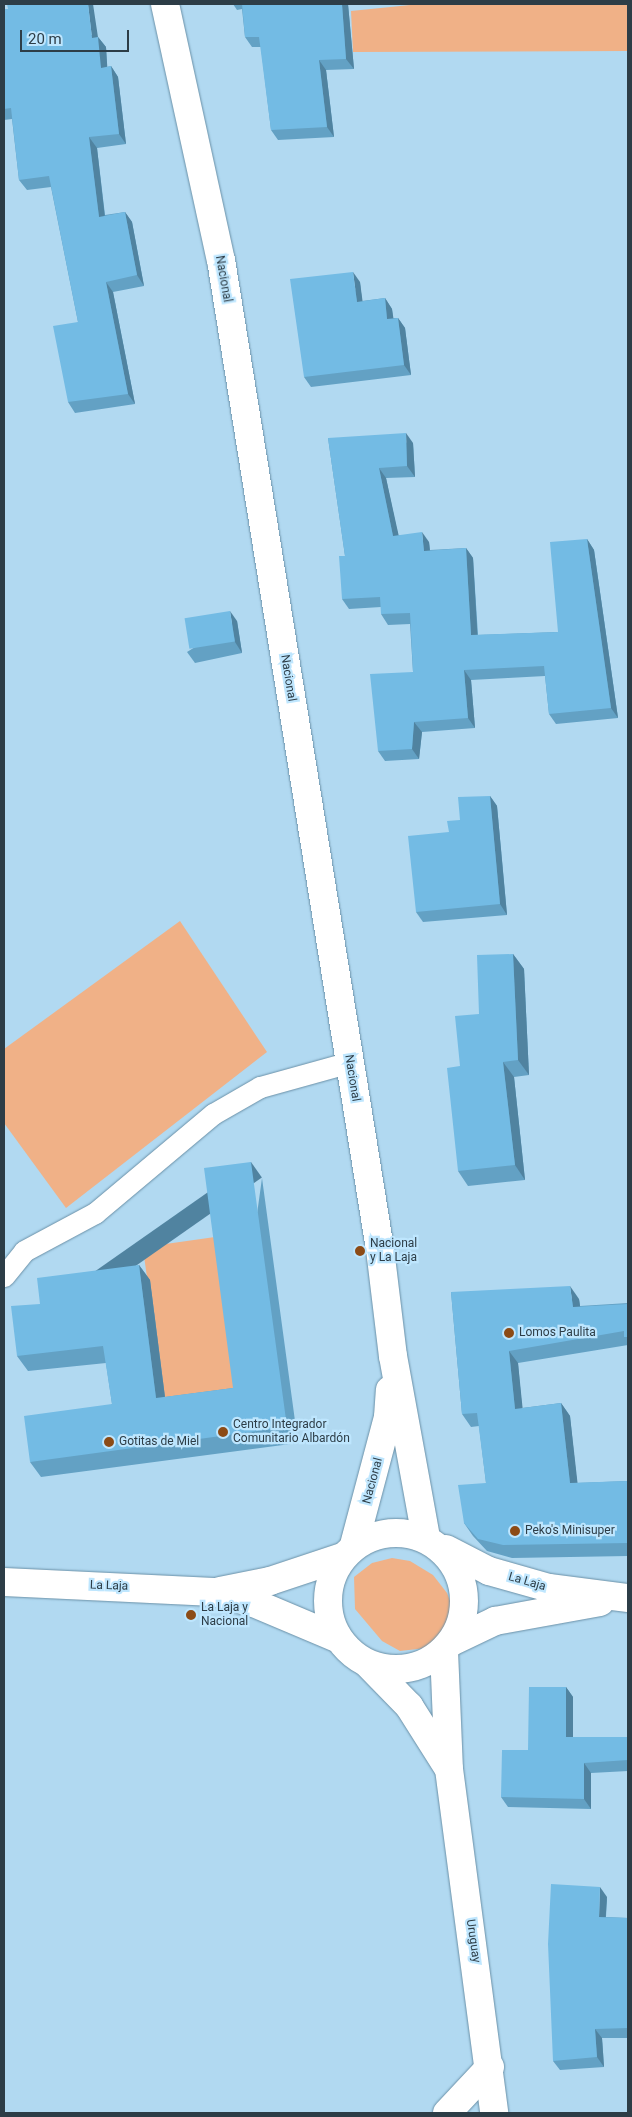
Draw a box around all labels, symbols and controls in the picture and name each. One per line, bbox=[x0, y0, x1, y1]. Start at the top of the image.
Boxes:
scale bar bbox=[22, 20, 131, 52]
text: 20 m bbox=[28, 30, 62, 48]
street label: Nacional bbox=[212, 255, 234, 303]
street label: Nacional bbox=[277, 654, 299, 702]
street label: Nacional bbox=[341, 1054, 363, 1102]
place label: Nacional y La Laja bbox=[370, 1237, 417, 1265]
marker: Nacional y La Laja bbox=[354, 1245, 366, 1257]
place label: Lomos Paulita bbox=[519, 1326, 596, 1340]
marker: Lomos Paulita bbox=[503, 1327, 515, 1339]
place label: Centro Integrador Comunitario Albardón bbox=[233, 1418, 350, 1446]
marker: Centro Integrador Comunitario Albardón bbox=[217, 1426, 229, 1438]
place label: Gotitas de Miel bbox=[119, 1435, 199, 1449]
marker: Gotitas de Miel bbox=[103, 1436, 115, 1448]
street label: Nacional bbox=[360, 1456, 386, 1506]
place label: Peko's Minisuper bbox=[525, 1524, 615, 1538]
marker: Peko's Minisuper bbox=[509, 1525, 521, 1537]
street label: La Laja bbox=[507, 1570, 547, 1594]
street label: La Laja bbox=[90, 1578, 128, 1594]
place label: La Laja y Nacional bbox=[201, 1601, 248, 1629]
marker: La Laja y Nacional bbox=[185, 1609, 197, 1621]
street label: Uruguay bbox=[463, 1918, 483, 1964]

